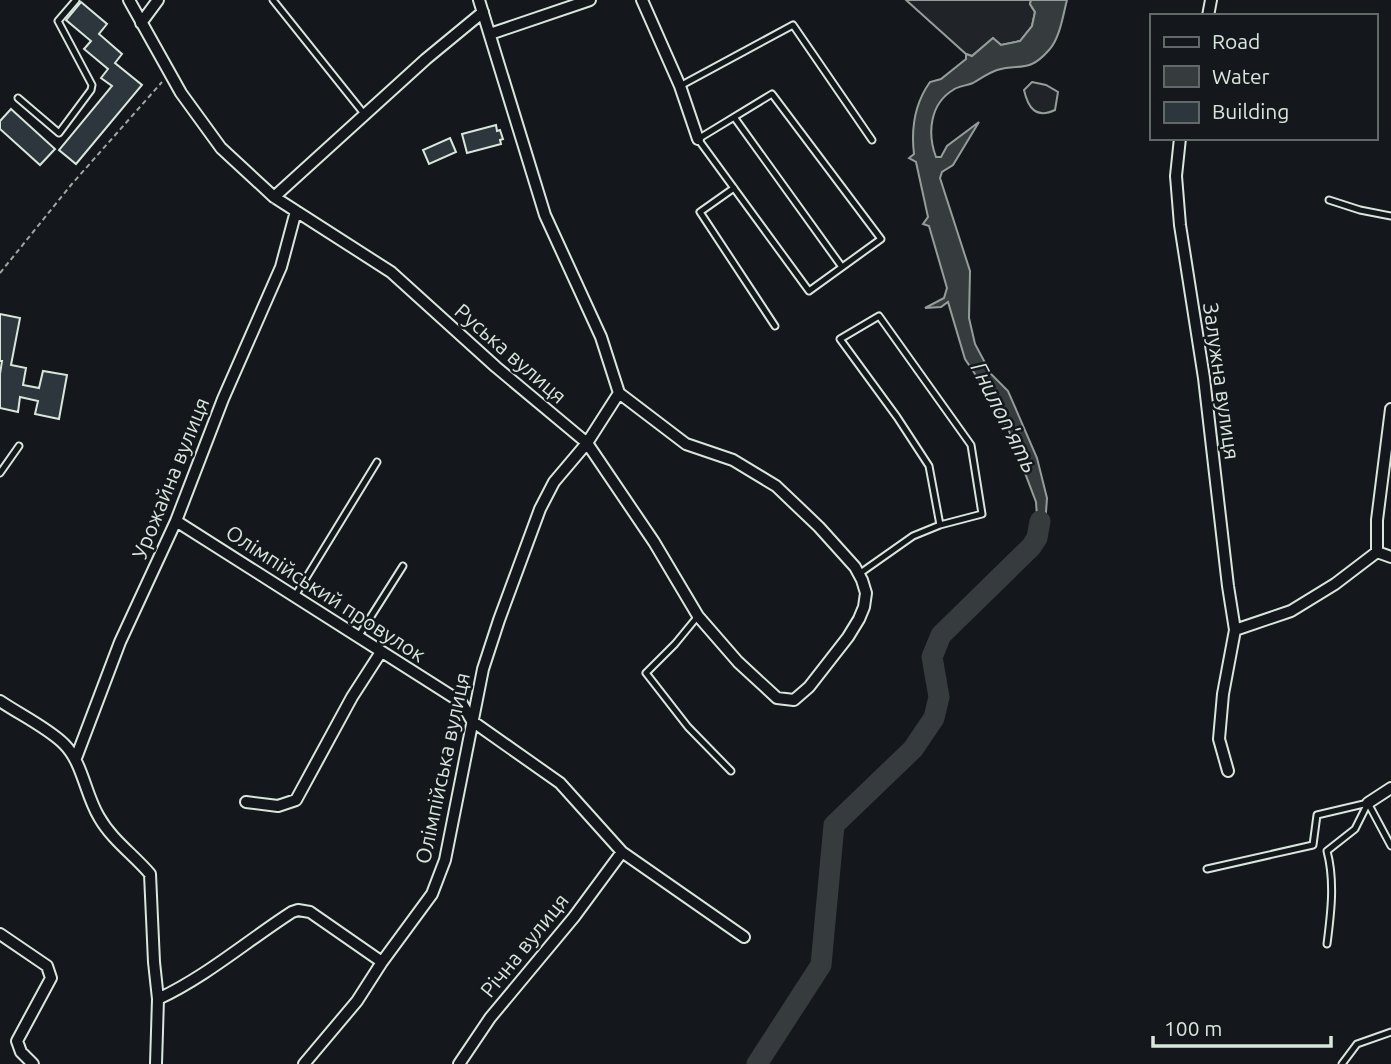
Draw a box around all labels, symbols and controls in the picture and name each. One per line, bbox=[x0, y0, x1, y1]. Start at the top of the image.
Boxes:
legend bbox=[1150, 14, 1377, 140]
text: Road bbox=[1212, 29, 1260, 53]
text: Water bbox=[1212, 64, 1270, 88]
text: Building bbox=[1212, 99, 1289, 123]
street label: Руська вулиця bbox=[450, 298, 572, 408]
street label: Залужна вулиця bbox=[1199, 301, 1245, 461]
water label: Гнилоп'ять bbox=[966, 357, 1044, 477]
street label: Урожайна вулиця bbox=[127, 394, 213, 562]
street label: Олімпійський провулок bbox=[222, 520, 430, 667]
street label: Олімпійська вулиця bbox=[410, 670, 474, 866]
street label: Річна вулиця bbox=[475, 888, 573, 1002]
scale bar bbox=[1153, 1004, 1332, 1048]
text: 100 m bbox=[1164, 1016, 1222, 1040]

